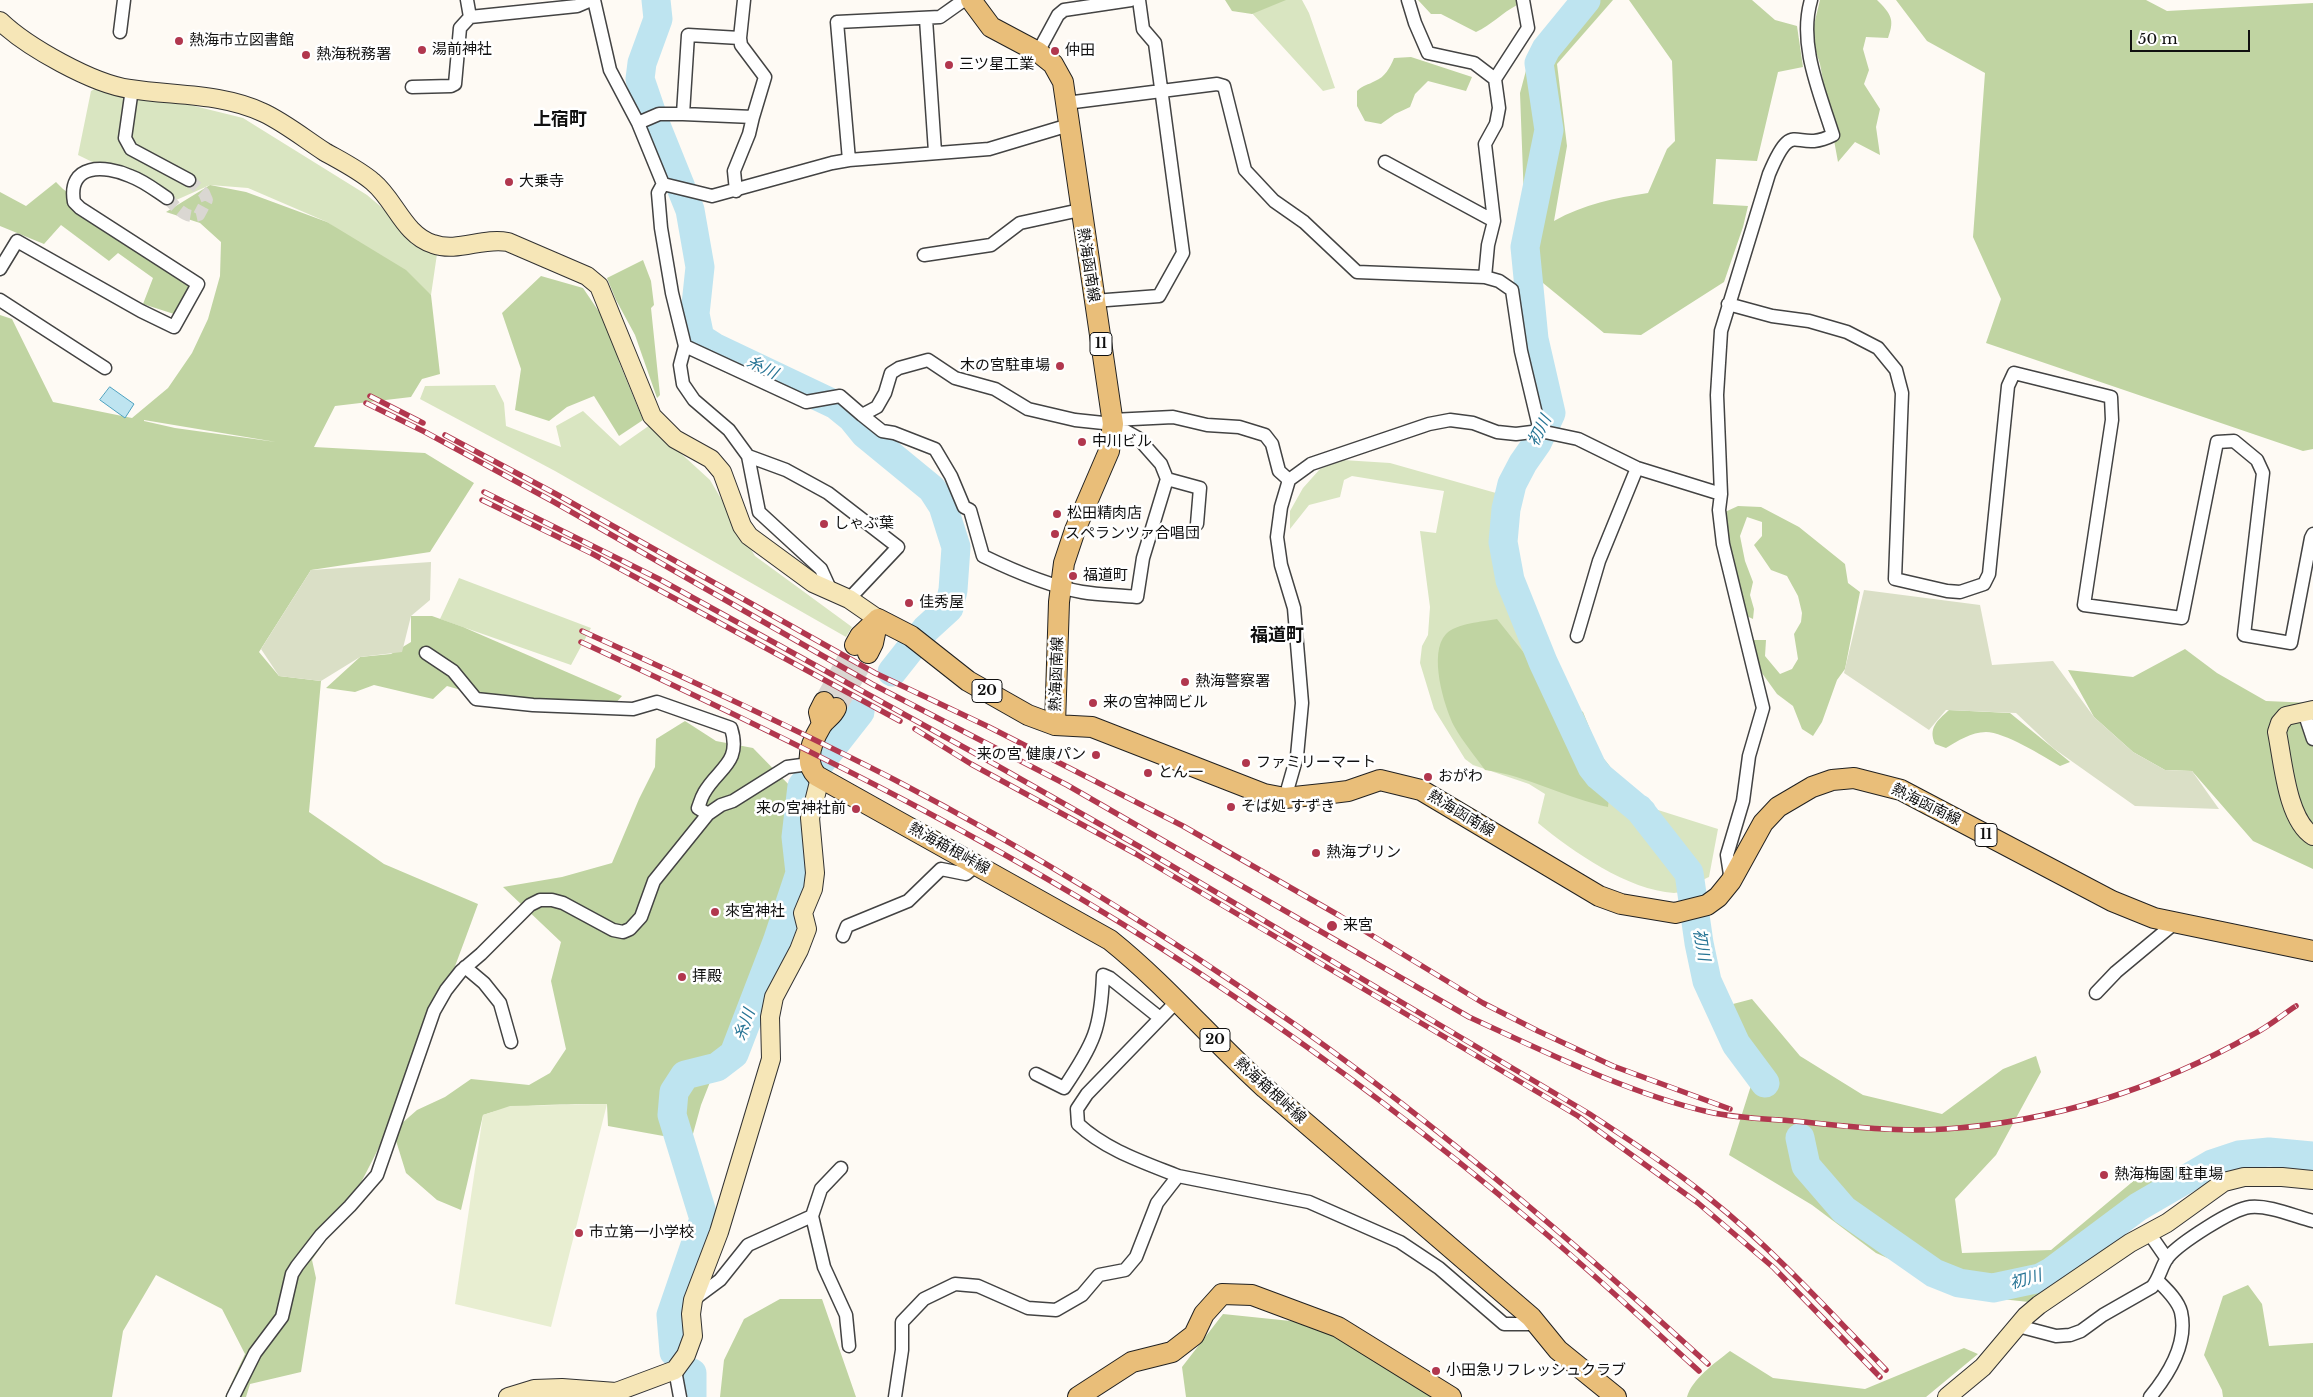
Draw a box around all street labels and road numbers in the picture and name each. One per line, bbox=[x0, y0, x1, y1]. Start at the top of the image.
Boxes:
street label: 熱海函南線 bbox=[1073, 227, 1103, 303]
road number: 11 bbox=[1090, 332, 1112, 356]
street label: 熱海函南線 bbox=[1047, 636, 1067, 712]
road number: 20 bbox=[972, 679, 1002, 702]
street label: 熱海函南線 bbox=[1888, 780, 1964, 830]
street label: 熱海函南線 bbox=[1424, 787, 1498, 841]
street label: 熱海箱根峠線 bbox=[905, 819, 993, 879]
road number: 11 bbox=[1975, 824, 1997, 846]
road number: 20 bbox=[1200, 1028, 1230, 1052]
street label: 熱海箱根峠線 bbox=[1231, 1054, 1309, 1128]

